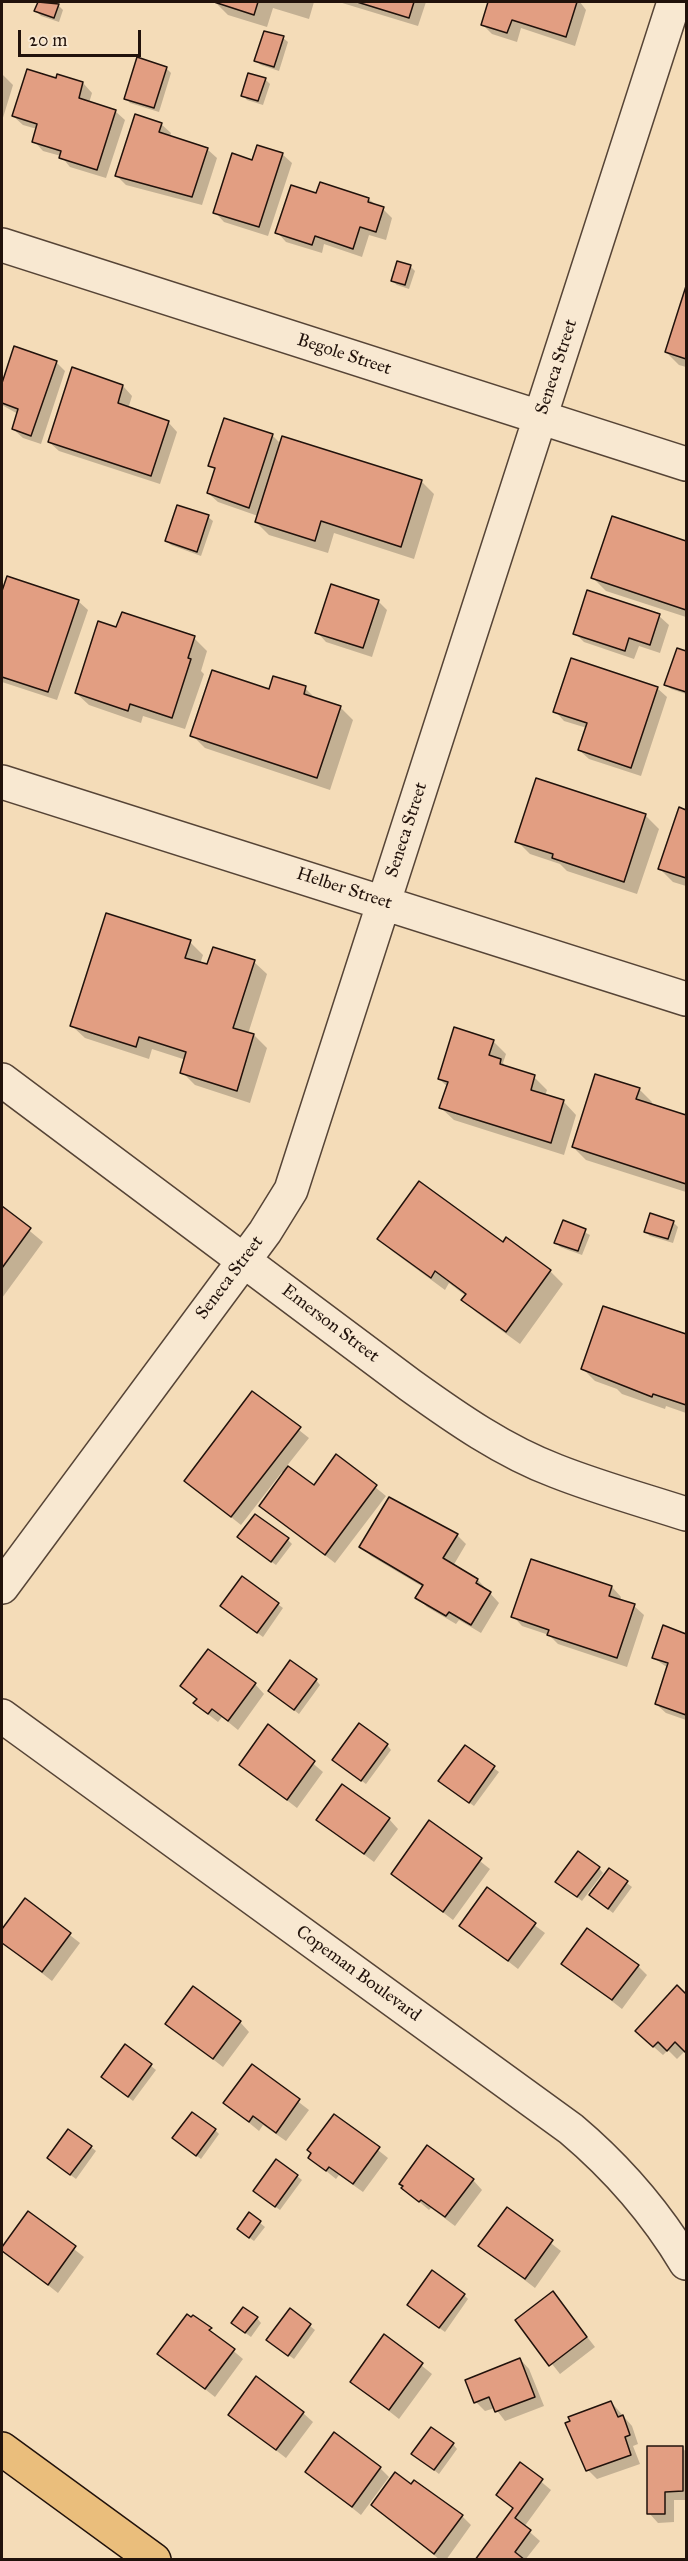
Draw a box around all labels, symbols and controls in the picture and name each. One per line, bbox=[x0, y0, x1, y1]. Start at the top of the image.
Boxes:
scale bar bbox=[21, 18, 144, 56]
text: 20 m bbox=[29, 29, 67, 51]
street label: Seneca Street bbox=[531, 317, 583, 417]
street label: Begole Street bbox=[294, 330, 394, 380]
street label: Seneca Street bbox=[381, 780, 433, 880]
street label: Helber Street bbox=[293, 863, 395, 915]
street label: Seneca Street bbox=[192, 1232, 268, 1324]
street label: Emerson Street bbox=[277, 1280, 383, 1368]
street label: Copeman Boulevard bbox=[291, 1921, 425, 2027]

